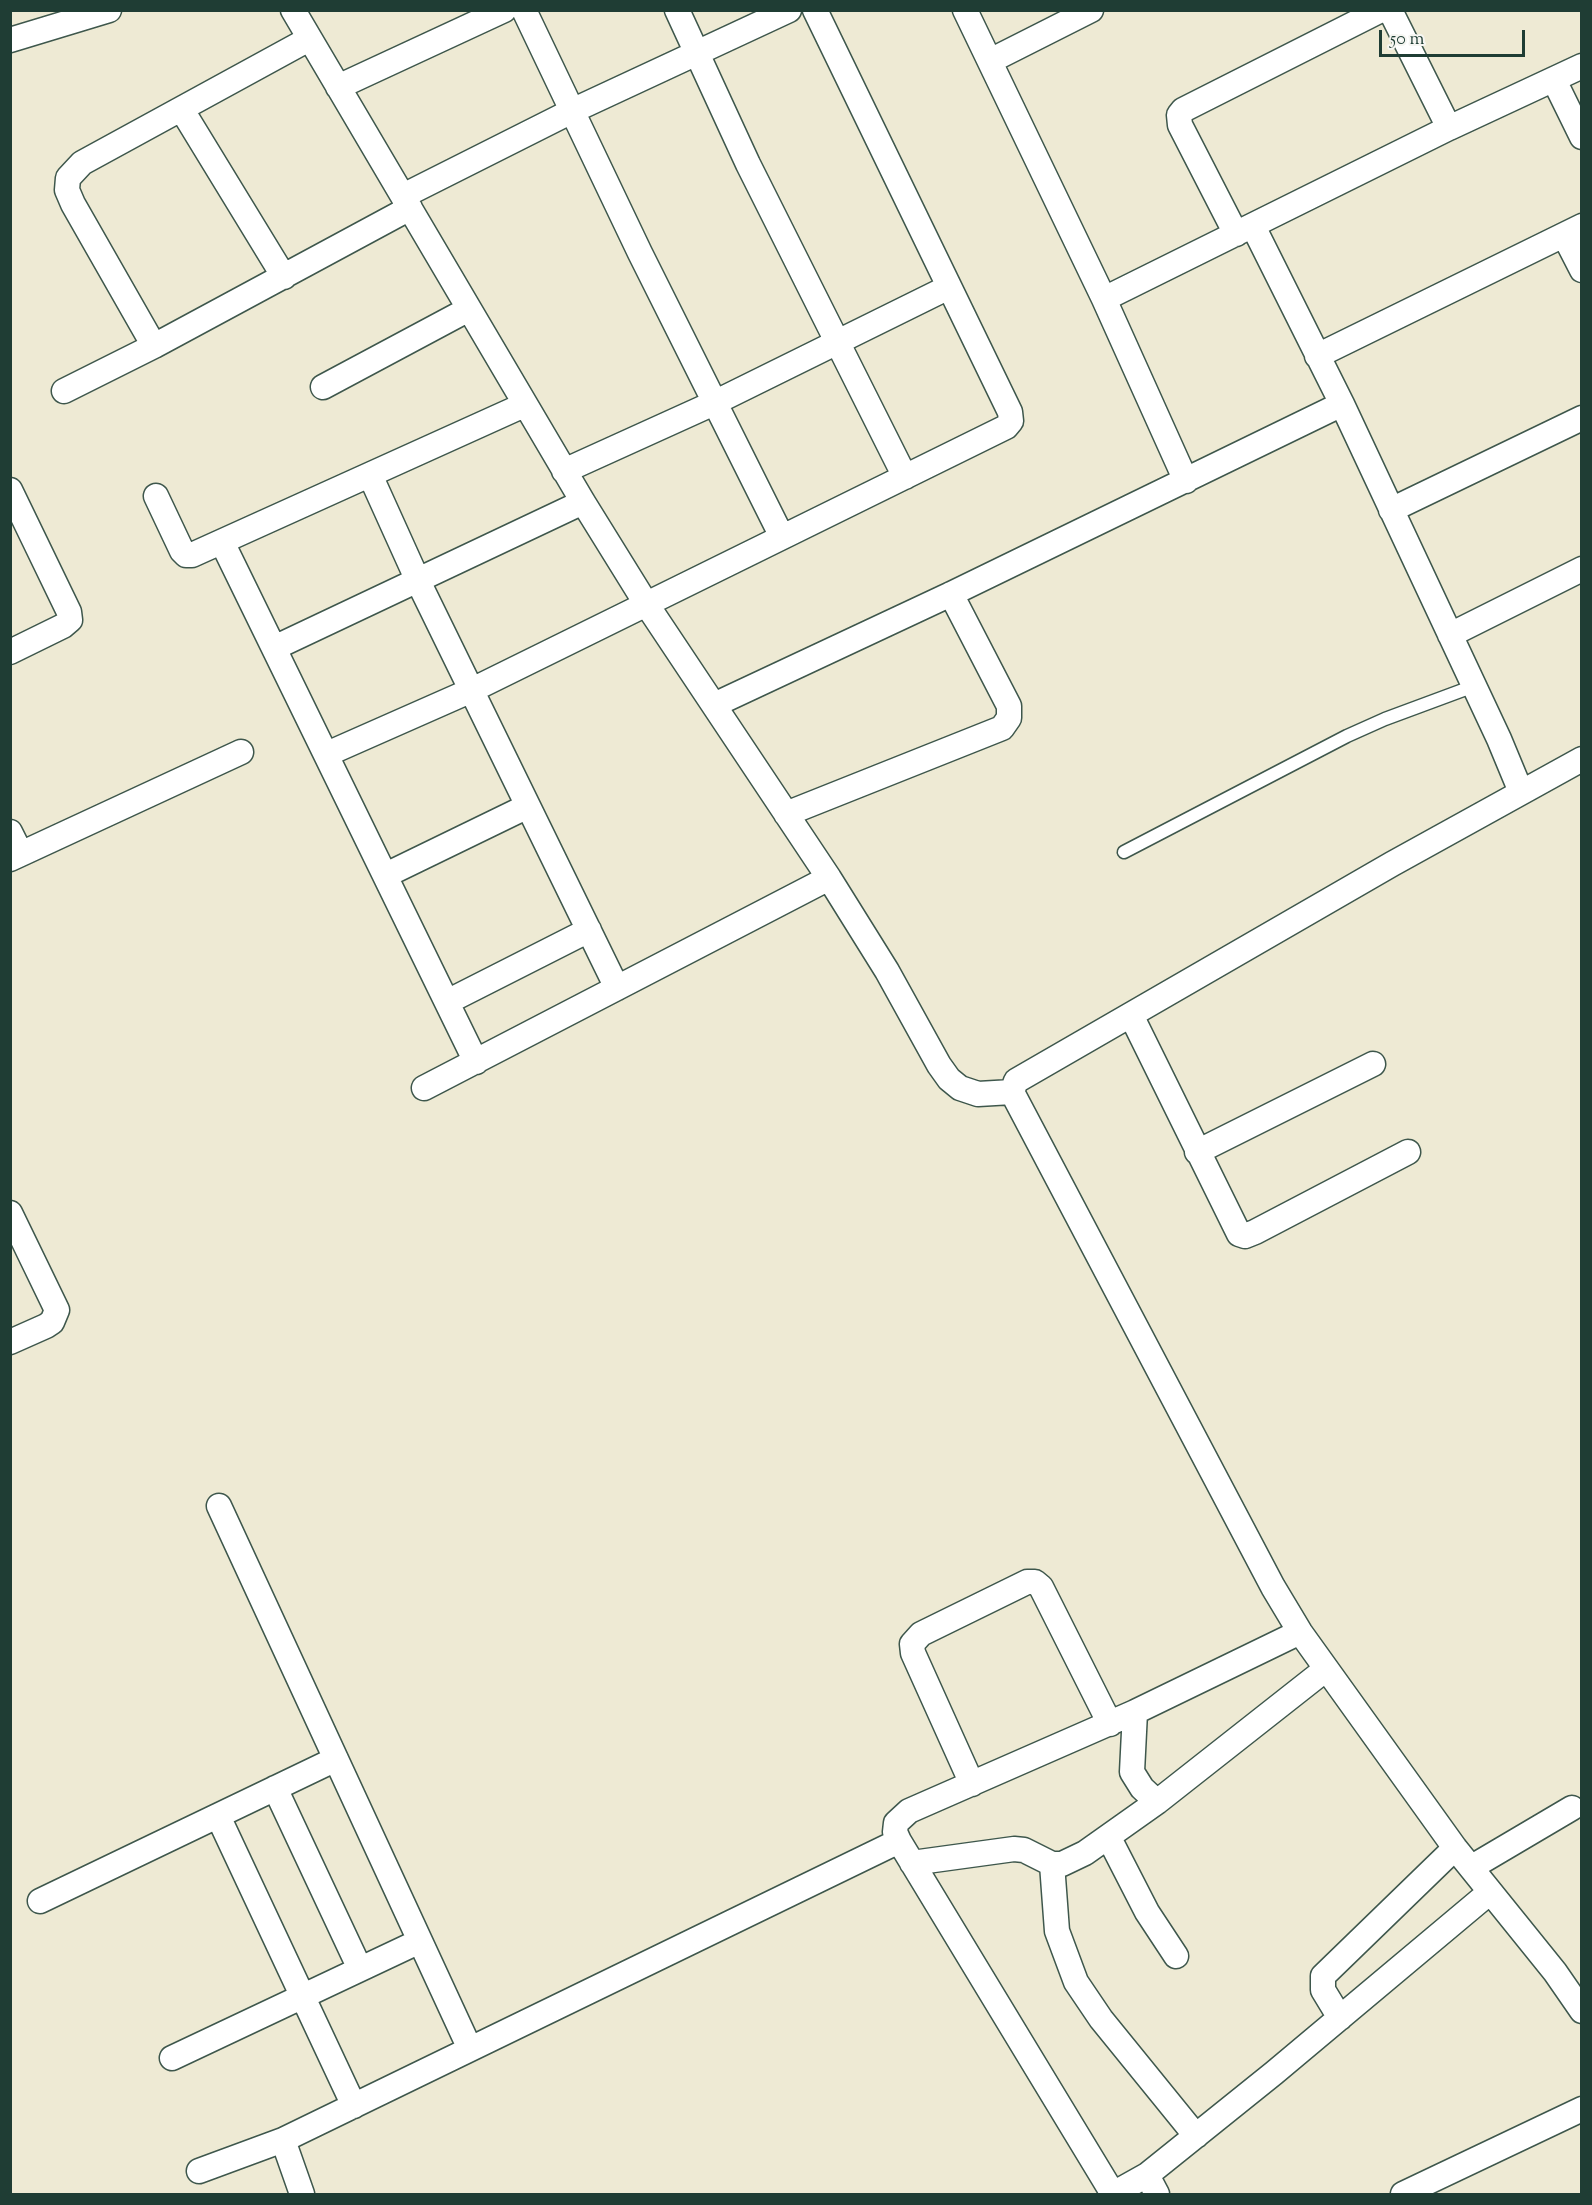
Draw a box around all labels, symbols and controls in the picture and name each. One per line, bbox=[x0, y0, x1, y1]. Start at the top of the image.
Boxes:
scale bar bbox=[1382, 18, 1528, 56]
text: 50 m bbox=[1390, 27, 1424, 53]

